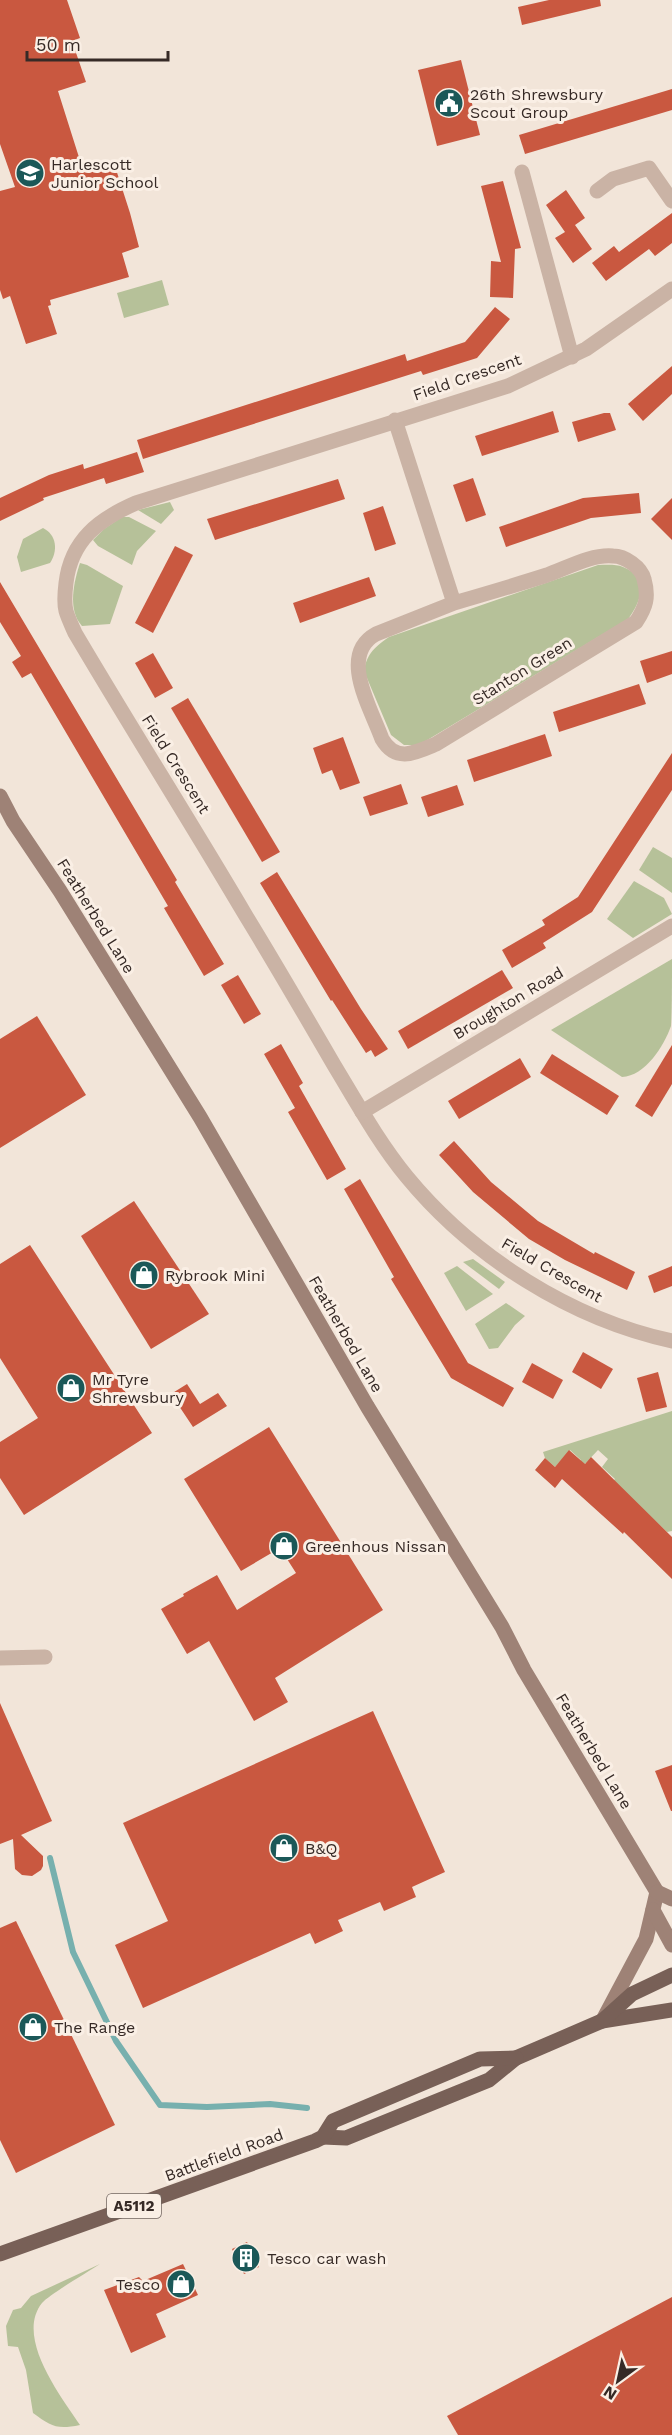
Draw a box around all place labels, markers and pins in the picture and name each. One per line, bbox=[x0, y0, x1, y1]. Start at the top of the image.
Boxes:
place label: 26th Shrewsbury Scout Group bbox=[470, 85, 604, 122]
public building icon: 26th Shrewsbury Scout Group bbox=[433, 87, 465, 119]
place label: Harlescott Junior School bbox=[51, 155, 158, 192]
school or university icon: Harlescott Junior School bbox=[14, 157, 46, 189]
shop icon: Rybrook Mini bbox=[128, 1259, 160, 1291]
place label: Rybrook Mini bbox=[165, 1266, 265, 1285]
place label: Mr Tyre Shrewsbury bbox=[92, 1370, 185, 1407]
shop icon: Mr Tyre Shrewsbury bbox=[55, 1372, 87, 1404]
shop icon: Greenhous Nissan bbox=[268, 1530, 300, 1562]
place label: Greenhous Nissan bbox=[305, 1537, 446, 1556]
shop icon: B&Q bbox=[268, 1832, 300, 1864]
place label: B&Q bbox=[305, 1839, 337, 1858]
shop icon: The Range bbox=[17, 2011, 49, 2043]
place label: The Range bbox=[54, 2018, 135, 2037]
building icon: Tesco car wash bbox=[230, 2242, 262, 2274]
place label: Tesco car wash bbox=[267, 2249, 386, 2268]
shop icon: Tesco bbox=[165, 2268, 197, 2300]
place label: Tesco bbox=[116, 2275, 160, 2294]

